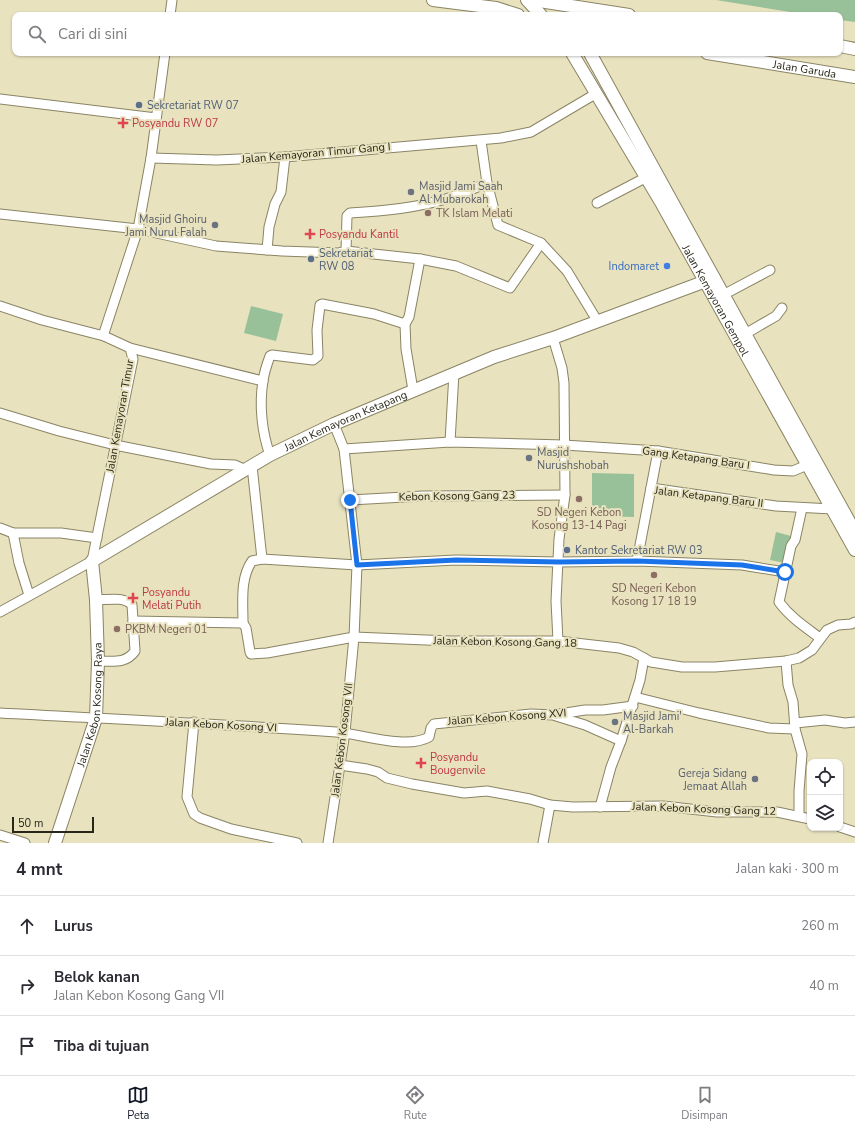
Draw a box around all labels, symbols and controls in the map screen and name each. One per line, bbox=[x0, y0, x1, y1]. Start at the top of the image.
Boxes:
search box bbox=[12, 12, 843, 56]
icon: search bbox=[26, 23, 48, 45]
text: Cari di sini bbox=[58, 24, 127, 44]
street label: Jalan Garuda bbox=[771, 56, 838, 81]
place label: Sekretariat RW 07 bbox=[147, 98, 239, 113]
marker: Sekretariat RW 07 bbox=[134, 100, 144, 110]
place label: Posyandu RW 07 bbox=[132, 116, 218, 131]
marker: Posyandu RW 07 bbox=[117, 117, 129, 129]
street label: Jalan Kemayoran Timur Gang I bbox=[240, 139, 391, 167]
place label: Masjid Jami Saah Al Mubarokah bbox=[419, 179, 503, 207]
marker: Masjid Jami Saah Al Mubarokah bbox=[406, 187, 416, 197]
place label: TK Islam Melati bbox=[436, 206, 513, 221]
marker: TK Islam Melati bbox=[423, 208, 433, 218]
place label: Masjid Ghoiru Jami Nurul Falah bbox=[124, 212, 207, 240]
marker: Masjid Ghoiru Jami Nurul Falah bbox=[210, 220, 220, 230]
place label: Posyandu Kantil bbox=[319, 227, 399, 242]
marker: Posyandu Kantil bbox=[304, 228, 316, 240]
street label: Jalan Kemayoran Gempol bbox=[678, 241, 753, 359]
place label: Sekretariat RW 08 bbox=[319, 246, 373, 274]
marker: Sekretariat RW 08 bbox=[306, 254, 316, 264]
place label: Indomaret bbox=[609, 259, 659, 274]
marker: Indomaret bbox=[662, 261, 672, 271]
street label: Jalan Kemayoran Timur bbox=[102, 358, 137, 475]
street label: Jalan Kemayoran Ketapang bbox=[281, 387, 409, 455]
street label: Gang Ketapang Baru I bbox=[641, 443, 751, 473]
place label: Masjid Nurushshobah bbox=[537, 445, 609, 473]
marker: Masjid Nurushshobah bbox=[524, 453, 534, 463]
street label: Jalan Ketapang Baru II bbox=[653, 483, 764, 511]
street label: Kebon Kosong Gang 23 bbox=[399, 487, 515, 505]
route end bbox=[341, 491, 359, 509]
marker: SD Negeri Kebon Kosong 13-14 Pagi bbox=[574, 494, 584, 504]
place label: SD Negeri Kebon Kosong 13-14 Pagi bbox=[531, 505, 627, 533]
place label: Kantor Sekretariat RW 03 bbox=[575, 543, 703, 558]
marker: Kantor Sekretariat RW 03 bbox=[562, 545, 572, 555]
route start bbox=[776, 563, 794, 581]
marker: SD Negeri Kebon Kosong 17 18 19 bbox=[649, 570, 659, 580]
place label: SD Negeri Kebon Kosong 17 18 19 bbox=[611, 581, 697, 609]
place label: Posyandu Melati Putih bbox=[142, 585, 201, 613]
marker: Posyandu Melati Putih bbox=[127, 592, 139, 604]
place label: PKBM Negeri 01 bbox=[125, 622, 207, 637]
marker: PKBM Negeri 01 bbox=[112, 624, 122, 634]
street label: Jalan Kebon Kosong Gang 18 bbox=[432, 633, 578, 651]
street label: Jalan Kebon Kosong Raya bbox=[73, 642, 106, 769]
street label: Jalan Kebon Kosong VII bbox=[327, 682, 356, 799]
street label: Jalan Kebon Kosong XVI bbox=[446, 705, 567, 729]
place label: Masjid Jami' Al-Barkah bbox=[623, 709, 682, 737]
street label: Jalan Kebon Kosong VI bbox=[164, 715, 277, 735]
marker: Masjid Jami' Al-Barkah bbox=[610, 717, 620, 727]
place label: Posyandu Bougenvile bbox=[430, 750, 486, 778]
marker: Posyandu Bougenvile bbox=[415, 757, 427, 769]
map controls bbox=[807, 759, 843, 831]
button: locate bbox=[807, 759, 843, 795]
place label: Gereja Sidang Jemaat Allah bbox=[678, 766, 747, 794]
marker: Gereja Sidang Jemaat Allah bbox=[750, 774, 760, 784]
button: layers bbox=[807, 795, 843, 831]
street label: Jalan Kebon Kosong Gang 12 bbox=[631, 799, 776, 819]
scale bar bbox=[12, 815, 94, 834]
text: 50 m bbox=[18, 816, 43, 831]
text: 4 mnt bbox=[16, 858, 62, 881]
text: Jalan kaki · 300 m bbox=[736, 860, 839, 878]
icon: ahead bbox=[16, 915, 38, 937]
text: Lurus bbox=[54, 916, 93, 936]
text: 260 m bbox=[801, 917, 839, 935]
text: Belok kanan bbox=[54, 967, 140, 987]
icon: right bbox=[16, 975, 38, 997]
text: 40 m bbox=[809, 977, 839, 995]
text: Jalan Kebon Kosong Gang VII bbox=[54, 987, 224, 1005]
icon: arrive bbox=[16, 1035, 38, 1057]
text: Tiba di tujuan bbox=[54, 1036, 149, 1056]
tab: Peta bbox=[127, 1084, 149, 1123]
tab: Rute bbox=[404, 1084, 427, 1123]
tab: Disimpan bbox=[681, 1084, 728, 1123]

